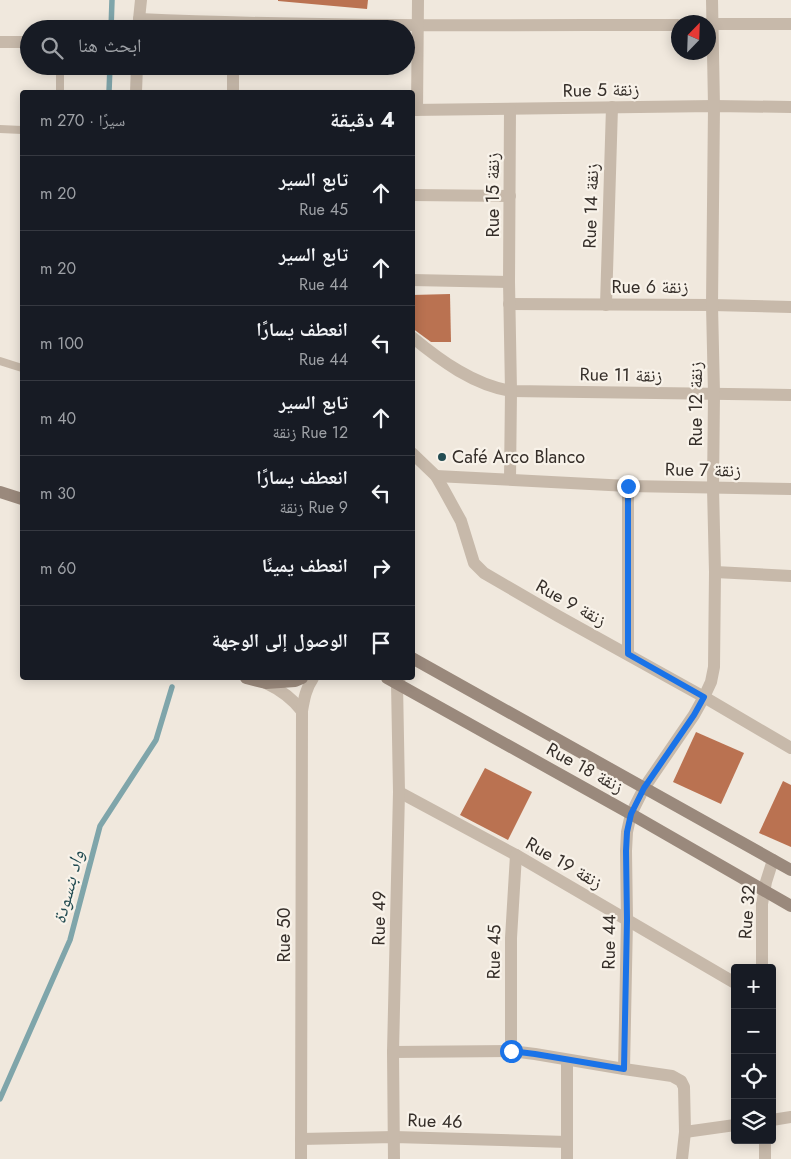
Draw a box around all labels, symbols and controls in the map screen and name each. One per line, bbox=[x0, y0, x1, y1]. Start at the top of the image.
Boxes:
north arrow bbox=[671, 15, 716, 60]
search box bbox=[20, 20, 415, 75]
text: ابحث هنا bbox=[78, 32, 142, 59]
icon: search bbox=[38, 34, 66, 62]
street label: Rue 5 زنقة bbox=[562, 76, 640, 104]
text: 4 دقيقة bbox=[330, 105, 395, 135]
text: سيرًا · 270 m bbox=[40, 109, 125, 132]
street label: Rue 15 زنقة bbox=[480, 153, 506, 237]
street label: Rue 14 زنقة bbox=[577, 163, 605, 249]
text: تابع السير bbox=[279, 166, 348, 193]
icon: ahead bbox=[367, 179, 395, 207]
text: 20 m bbox=[40, 182, 76, 205]
text: Rue 45 bbox=[299, 198, 348, 221]
text: تابع السير bbox=[279, 241, 348, 268]
icon: ahead bbox=[367, 254, 395, 282]
text: 20 m bbox=[40, 257, 76, 280]
text: Rue 44 bbox=[299, 273, 348, 296]
street label: Rue 6 زنقة bbox=[612, 274, 689, 300]
text: انعطف يسارًا bbox=[256, 316, 348, 343]
icon: left bbox=[367, 329, 395, 357]
text: 100 m bbox=[40, 332, 84, 355]
text: Rue 44 bbox=[299, 348, 348, 371]
street label: Rue 11 زنقة bbox=[579, 361, 663, 389]
street label: Rue 12 زنقة bbox=[683, 361, 709, 446]
text: تابع السير bbox=[279, 389, 348, 416]
icon: ahead bbox=[367, 404, 395, 432]
text: 40 m bbox=[40, 407, 76, 430]
text: Rue 12 زنقة bbox=[272, 421, 348, 444]
place label: Café Arco Blanco bbox=[452, 444, 585, 470]
marker: Café Arco Blanco bbox=[436, 451, 448, 463]
street label: Rue 7 زنقة bbox=[665, 456, 741, 484]
text: انعطف يسارًا bbox=[256, 464, 348, 491]
route end bbox=[617, 475, 640, 498]
icon: left bbox=[367, 479, 395, 507]
text: 30 m bbox=[40, 482, 76, 505]
text: Rue 9 زنقة bbox=[280, 496, 348, 519]
text: انعطف يمينًا bbox=[262, 552, 348, 579]
icon: right bbox=[367, 554, 395, 582]
text: 60 m bbox=[40, 557, 76, 580]
street label: Rue 9 زنقة bbox=[531, 573, 611, 633]
text: الوصول إلى الوجهة bbox=[212, 627, 348, 654]
icon: arrive bbox=[367, 629, 395, 657]
street label: Rue 18 زنقة bbox=[542, 736, 628, 800]
street label: Rue 19 زنقة bbox=[521, 830, 607, 896]
water label: واد بنسودة bbox=[45, 847, 91, 927]
street label: Rue 32 bbox=[732, 884, 762, 940]
street label: Rue 49 bbox=[366, 890, 392, 946]
street label: Rue 50 bbox=[271, 907, 297, 963]
street label: Rue 44 bbox=[596, 914, 622, 970]
street label: Rue 45 bbox=[481, 924, 507, 980]
map controls bbox=[731, 964, 776, 1144]
button: + bbox=[731, 964, 776, 1009]
button: − bbox=[731, 1009, 776, 1054]
route start bbox=[500, 1040, 523, 1063]
button: locate bbox=[731, 1054, 776, 1099]
button: layers bbox=[731, 1099, 776, 1144]
street label: Rue 46 bbox=[407, 1107, 463, 1135]

